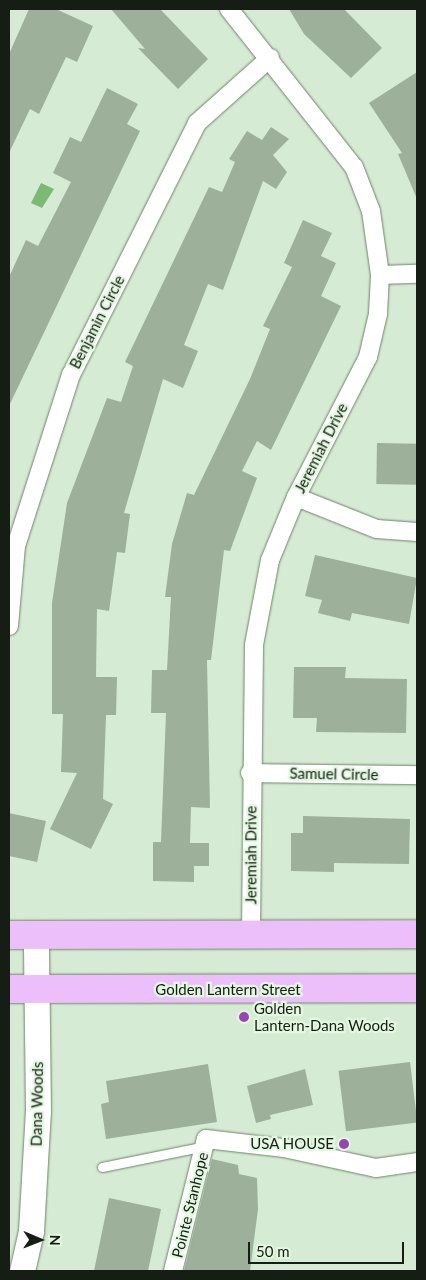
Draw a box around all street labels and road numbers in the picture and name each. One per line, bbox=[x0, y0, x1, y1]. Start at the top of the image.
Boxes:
street label: Benjamin Circle bbox=[66, 272, 128, 372]
street label: Jeremiah Drive bbox=[291, 400, 351, 496]
street label: Samuel Circle bbox=[289, 764, 379, 784]
street label: Jeremiah Drive bbox=[242, 806, 260, 904]
street label: Golden Lantern Street bbox=[155, 981, 301, 999]
street label: Dana Woods bbox=[27, 1061, 47, 1147]
street label: Pointe Stanhope bbox=[168, 1150, 212, 1260]

